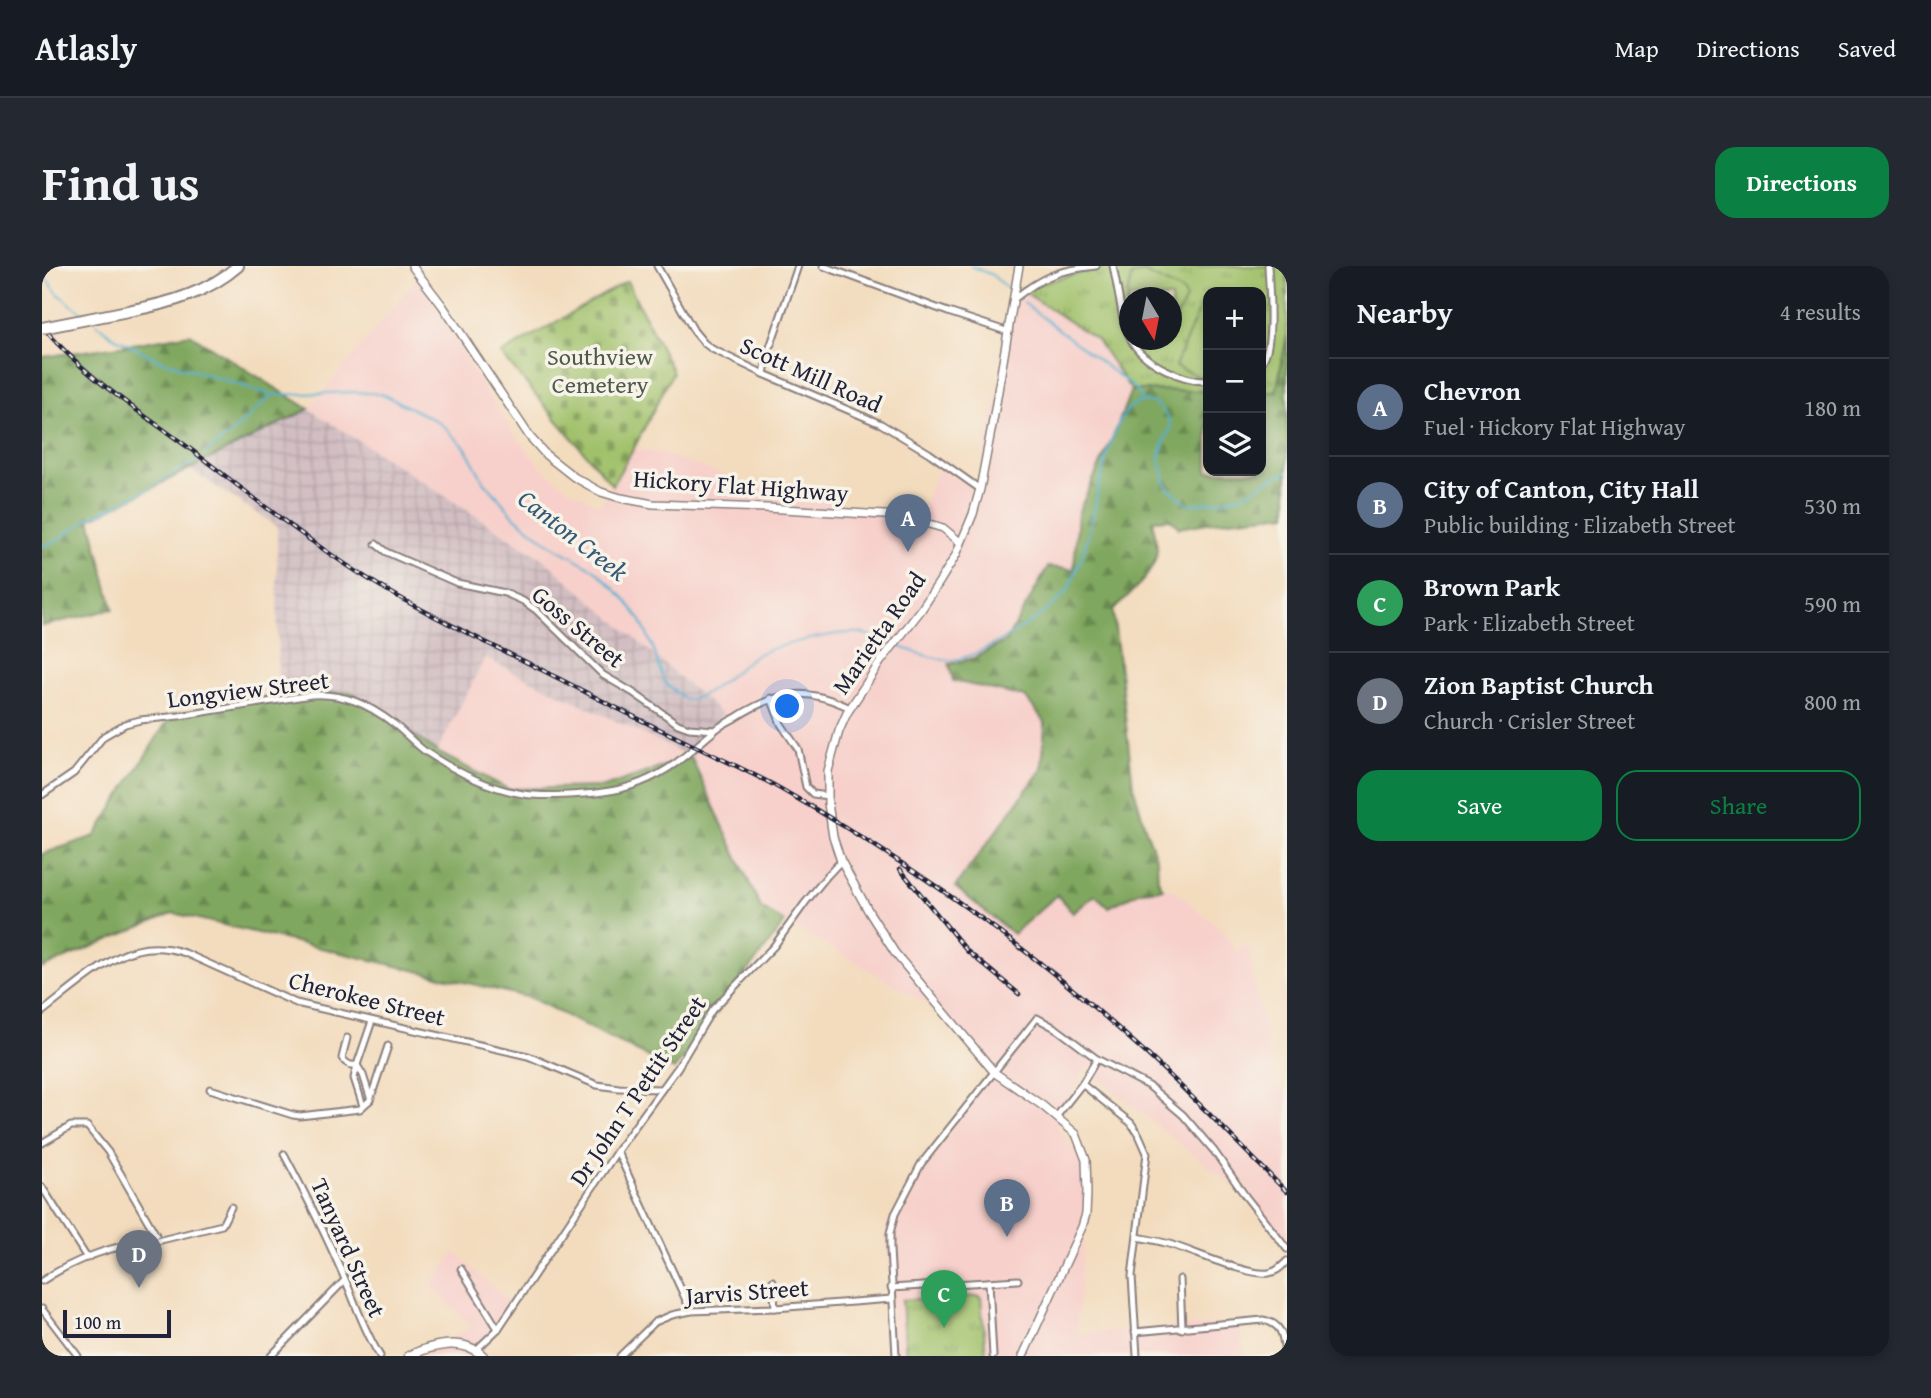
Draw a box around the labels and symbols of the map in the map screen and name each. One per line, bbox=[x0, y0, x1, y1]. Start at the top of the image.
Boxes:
north arrow bbox=[1119, 287, 1182, 350]
street label: Scott Mill Road bbox=[735, 328, 888, 422]
park label: Southview Cemetery bbox=[547, 339, 653, 402]
street label: Hickory Flat Highway bbox=[632, 461, 850, 510]
water label: Canton Creek bbox=[510, 479, 637, 590]
pin: A bbox=[885, 494, 931, 552]
street label: Marietta Road bbox=[823, 564, 934, 701]
street label: Goss Street bbox=[524, 577, 633, 676]
street label: Longview Street bbox=[165, 662, 331, 717]
your location bbox=[770, 689, 804, 723]
street label: Cherokee Street bbox=[285, 962, 449, 1035]
street label: Dr John T Pettit Street bbox=[561, 988, 715, 1193]
street label: Tanyard Street bbox=[302, 1173, 395, 1323]
pin: B bbox=[984, 1179, 1030, 1237]
pin: D bbox=[116, 1230, 162, 1288]
street label: Jarvis Street bbox=[681, 1270, 810, 1313]
pin: C bbox=[921, 1270, 967, 1328]
scale bar bbox=[63, 1307, 172, 1339]

